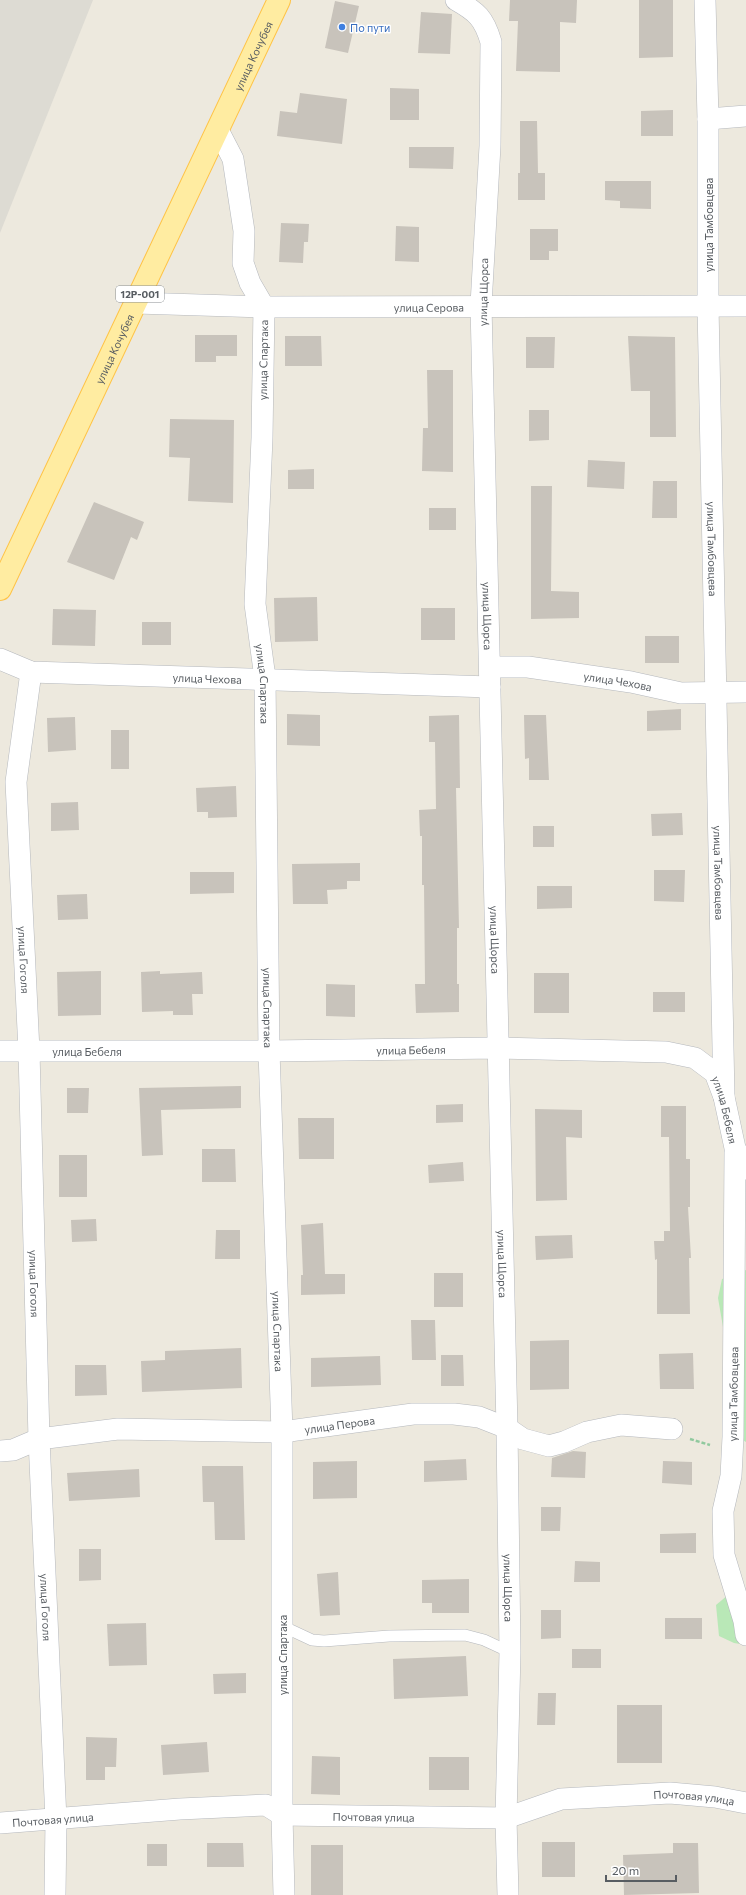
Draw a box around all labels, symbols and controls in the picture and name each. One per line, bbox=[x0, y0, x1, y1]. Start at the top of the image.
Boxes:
street label: улица Кочубея bbox=[231, 19, 275, 93]
place label: По пути bbox=[350, 21, 390, 34]
marker: По пути bbox=[337, 22, 347, 32]
street label: улица Тамбовцева bbox=[702, 178, 715, 272]
street label: улица Щорса bbox=[476, 258, 490, 326]
road number: 12Р-001 bbox=[116, 286, 164, 302]
street label: улица Серова bbox=[394, 300, 464, 313]
street label: улица Кочубея bbox=[92, 312, 136, 386]
street label: улица Спартака bbox=[256, 320, 270, 400]
street label: улица Тамбовцева bbox=[705, 501, 720, 596]
street label: улица Щорса bbox=[481, 582, 495, 650]
street label: улица Спартака bbox=[254, 643, 272, 724]
street label: улица Чехова bbox=[583, 669, 653, 693]
street label: улица Чехова bbox=[172, 670, 242, 685]
street label: улица Тамбовцева bbox=[712, 825, 727, 920]
street label: улица Щорса bbox=[488, 906, 503, 974]
street label: улица Гоголя bbox=[16, 926, 33, 994]
street label: улица Спартака bbox=[262, 967, 275, 1048]
street label: улица Бебеля bbox=[376, 1042, 446, 1056]
street label: улица Бебеля bbox=[52, 1045, 122, 1058]
street label: улица Бебеля bbox=[710, 1074, 740, 1145]
street label: улица Щорса bbox=[496, 1230, 510, 1298]
street label: улица Гоголя bbox=[28, 1250, 42, 1318]
street label: улица Спартака bbox=[271, 1291, 286, 1372]
street label: улица Тамбовцева bbox=[726, 1347, 740, 1441]
street label: улица Перова bbox=[304, 1413, 376, 1435]
street label: улица Щорса bbox=[502, 1554, 516, 1622]
street label: улица Гоголя bbox=[39, 1573, 55, 1641]
street label: улица Спартака bbox=[276, 1615, 289, 1695]
street label: Почтовая улица bbox=[653, 1786, 736, 1807]
street label: Почтовая улица bbox=[12, 1809, 94, 1829]
street label: Почтовая улица bbox=[332, 1809, 415, 1823]
scale bar bbox=[606, 1857, 676, 1883]
text: 20 m bbox=[612, 1863, 639, 1877]

